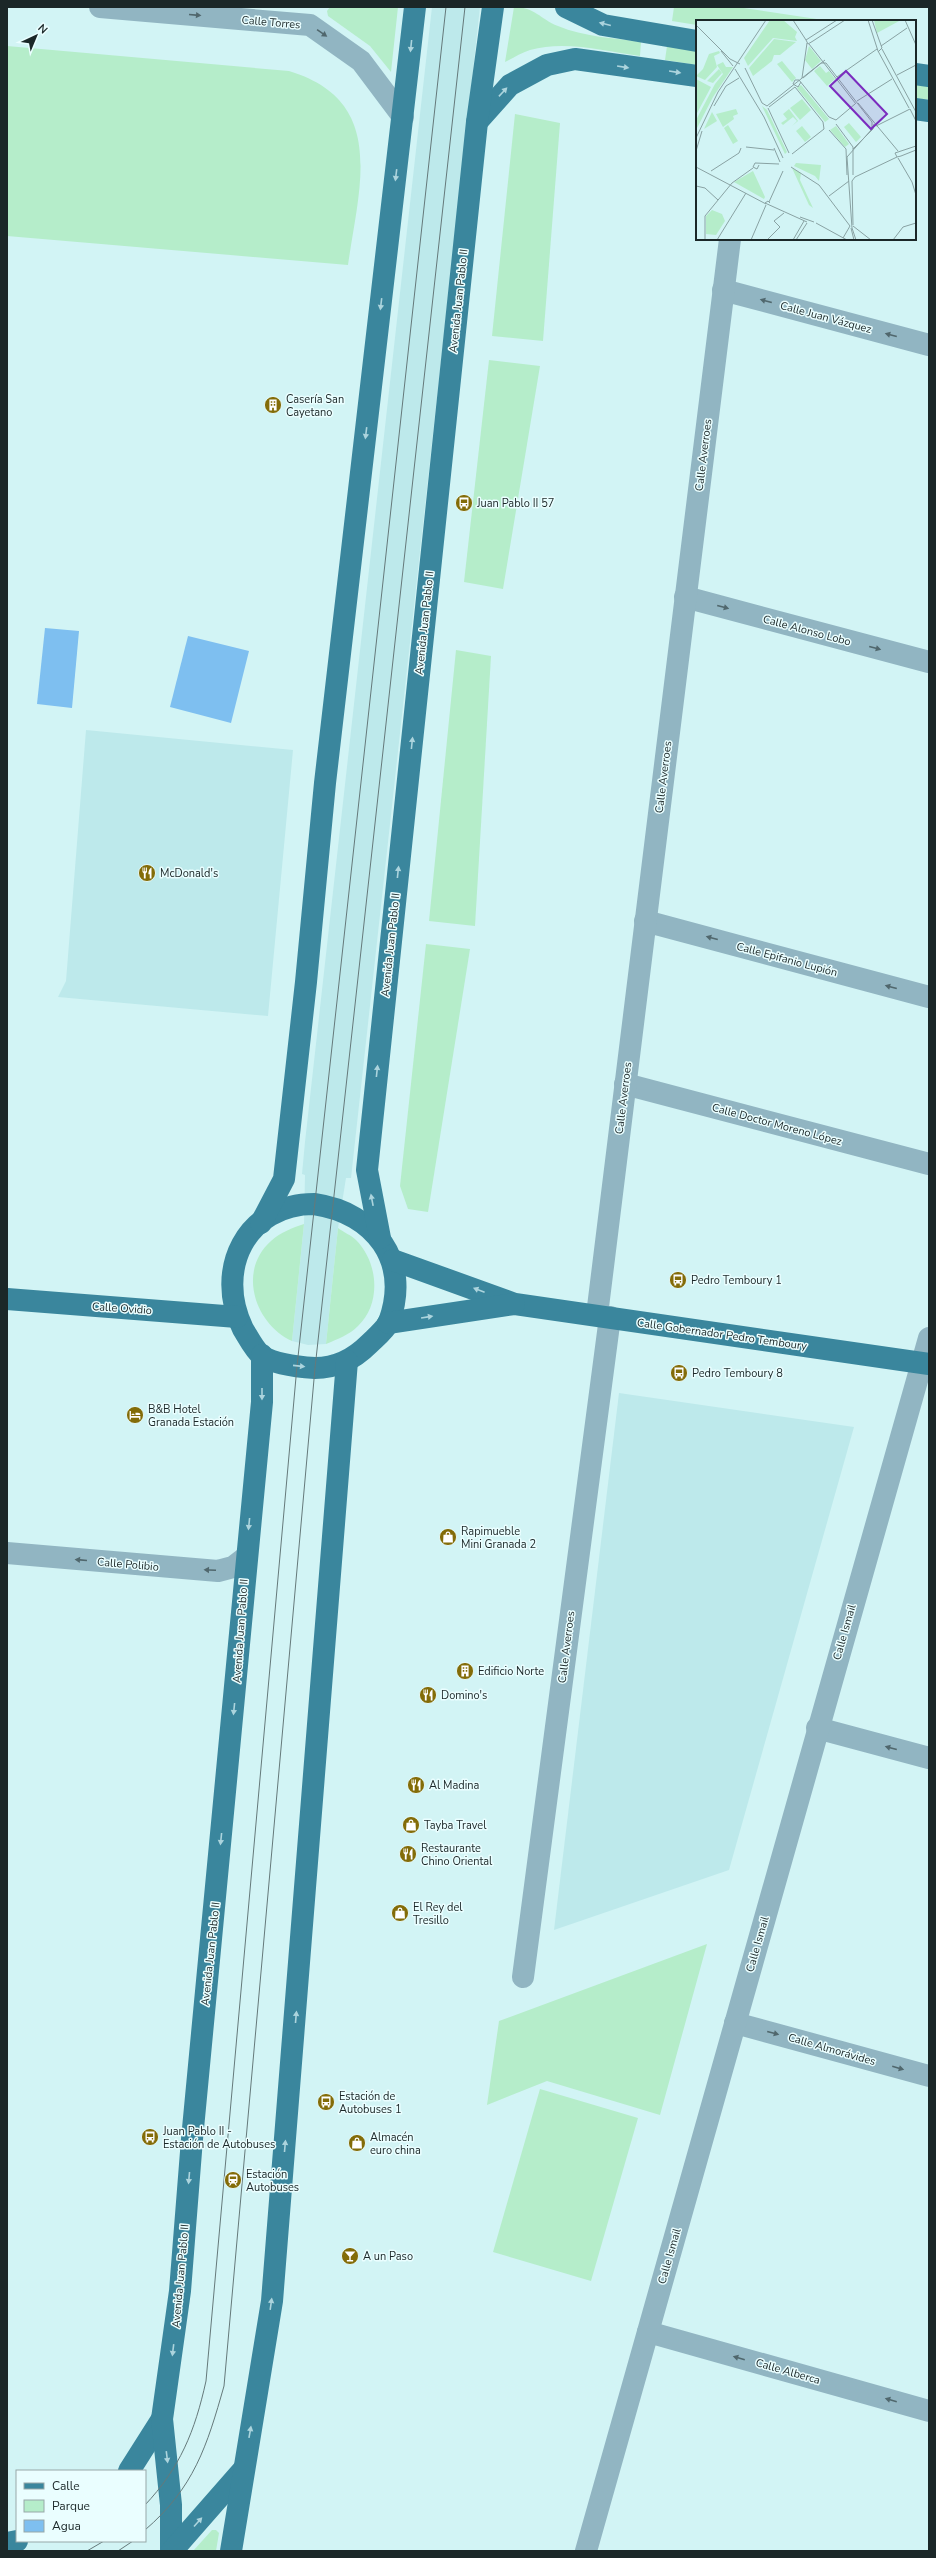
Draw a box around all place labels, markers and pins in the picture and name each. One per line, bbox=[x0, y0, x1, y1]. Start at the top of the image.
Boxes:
place label: Casería San Cayetano bbox=[286, 392, 344, 420]
building icon: Casería San Cayetano bbox=[263, 395, 283, 415]
bus stop icon: Juan Pablo II 57 bbox=[454, 493, 474, 513]
place label: Juan Pablo II 57 bbox=[476, 496, 554, 511]
restaurant icon: McDonald's bbox=[137, 863, 157, 883]
place label: McDonald's bbox=[160, 866, 218, 881]
bus stop icon: Pedro Temboury 1 bbox=[668, 1270, 688, 1290]
place label: Pedro Temboury 1 bbox=[691, 1273, 782, 1288]
bus stop icon: Pedro Temboury 8 bbox=[669, 1363, 689, 1383]
place label: Pedro Temboury 8 bbox=[692, 1366, 783, 1381]
place label: B&B Hotel Granada Estación bbox=[148, 1402, 234, 1430]
hotel icon: B&B Hotel Granada Estación bbox=[125, 1405, 145, 1425]
place label: Rapimueble Mini Granada 2 bbox=[461, 1524, 536, 1552]
shop icon: Rapimueble Mini Granada 2 bbox=[438, 1527, 458, 1547]
building icon: Edificio Norte bbox=[455, 1661, 475, 1681]
place label: Edificio Norte bbox=[478, 1664, 544, 1679]
restaurant icon: Domino's bbox=[418, 1685, 438, 1705]
place label: Domino's bbox=[441, 1688, 487, 1703]
restaurant icon: Al Madina bbox=[406, 1775, 426, 1795]
place label: Al Madina bbox=[429, 1778, 480, 1793]
shop icon: Tayba Travel bbox=[401, 1815, 421, 1835]
place label: Tayba Travel bbox=[424, 1818, 487, 1833]
place label: Restaurante Chino Oriental bbox=[421, 1841, 493, 1869]
restaurant icon: Restaurante Chino Oriental bbox=[398, 1844, 418, 1864]
place label: El Rey del Tresillo bbox=[413, 1900, 463, 1928]
shop icon: El Rey del Tresillo bbox=[390, 1903, 410, 1923]
place label: Estación de Autobuses 1 bbox=[339, 2089, 402, 2117]
bus stop icon: Estación de Autobuses 1 bbox=[316, 2092, 336, 2112]
place label: Juan Pablo II - Estación de Autobuses bbox=[162, 2124, 275, 2152]
bus stop icon: Juan Pablo II - Estación de Autobuses bbox=[140, 2127, 160, 2147]
place label: Almacén euro china bbox=[370, 2130, 421, 2158]
shop icon: Almacén euro china bbox=[347, 2133, 367, 2153]
place label: Estación Autobuses bbox=[246, 2167, 299, 2195]
station icon: Estación Autobuses bbox=[223, 2170, 243, 2190]
bar icon: A un Paso bbox=[340, 2246, 360, 2266]
place label: A un Paso bbox=[363, 2249, 413, 2264]

